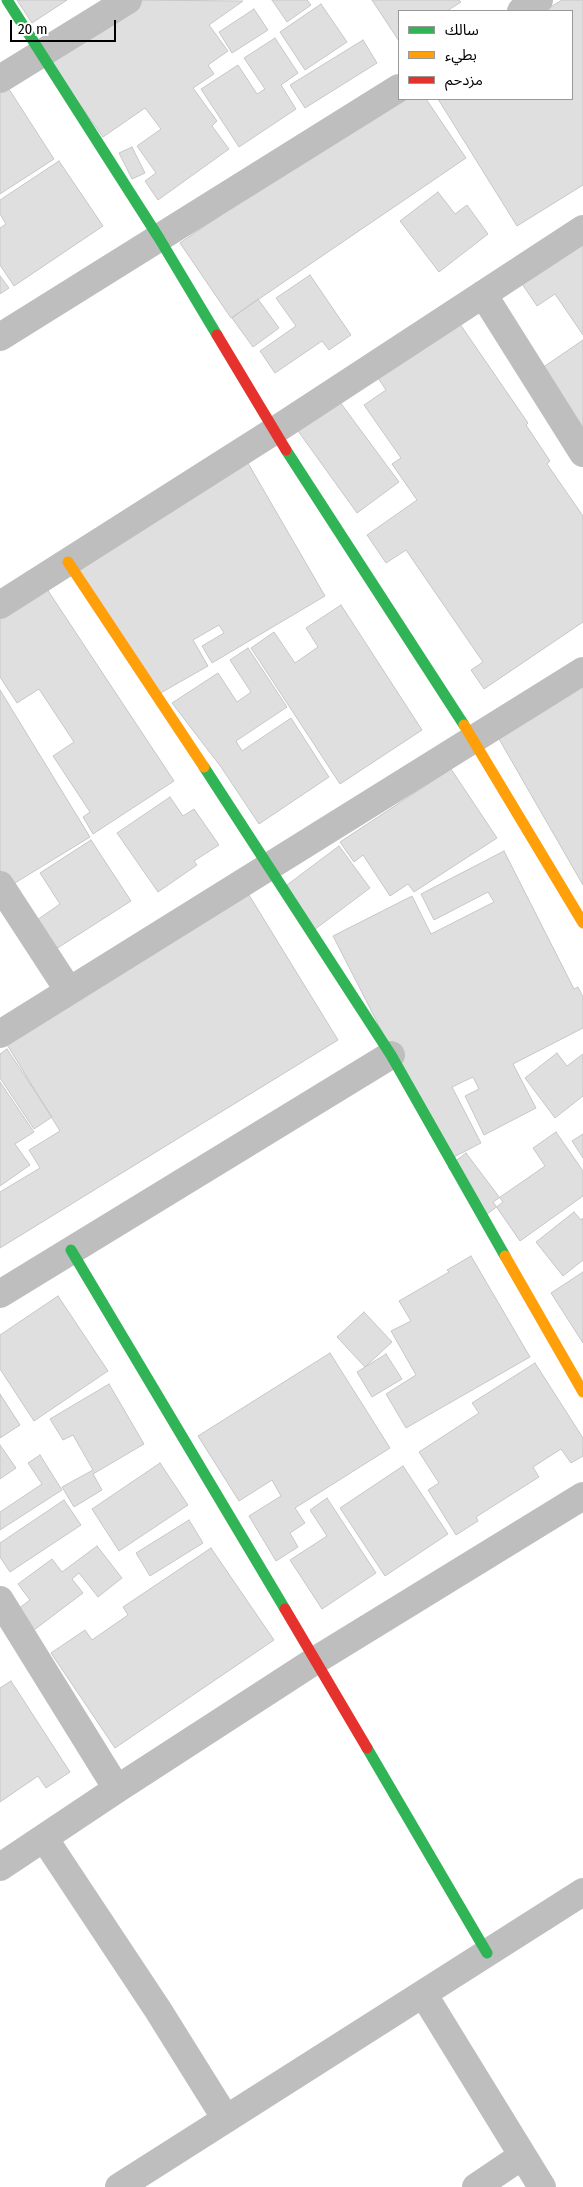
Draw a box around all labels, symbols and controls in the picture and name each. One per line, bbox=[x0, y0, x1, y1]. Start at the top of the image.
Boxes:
scale bar bbox=[12, 10, 119, 42]
legend bbox=[398, 10, 573, 100]
text: 20 m bbox=[18, 20, 48, 38]
text: سالك bbox=[445, 21, 479, 39]
text: بطيء bbox=[445, 46, 477, 64]
text: مزدحم bbox=[445, 71, 483, 89]

